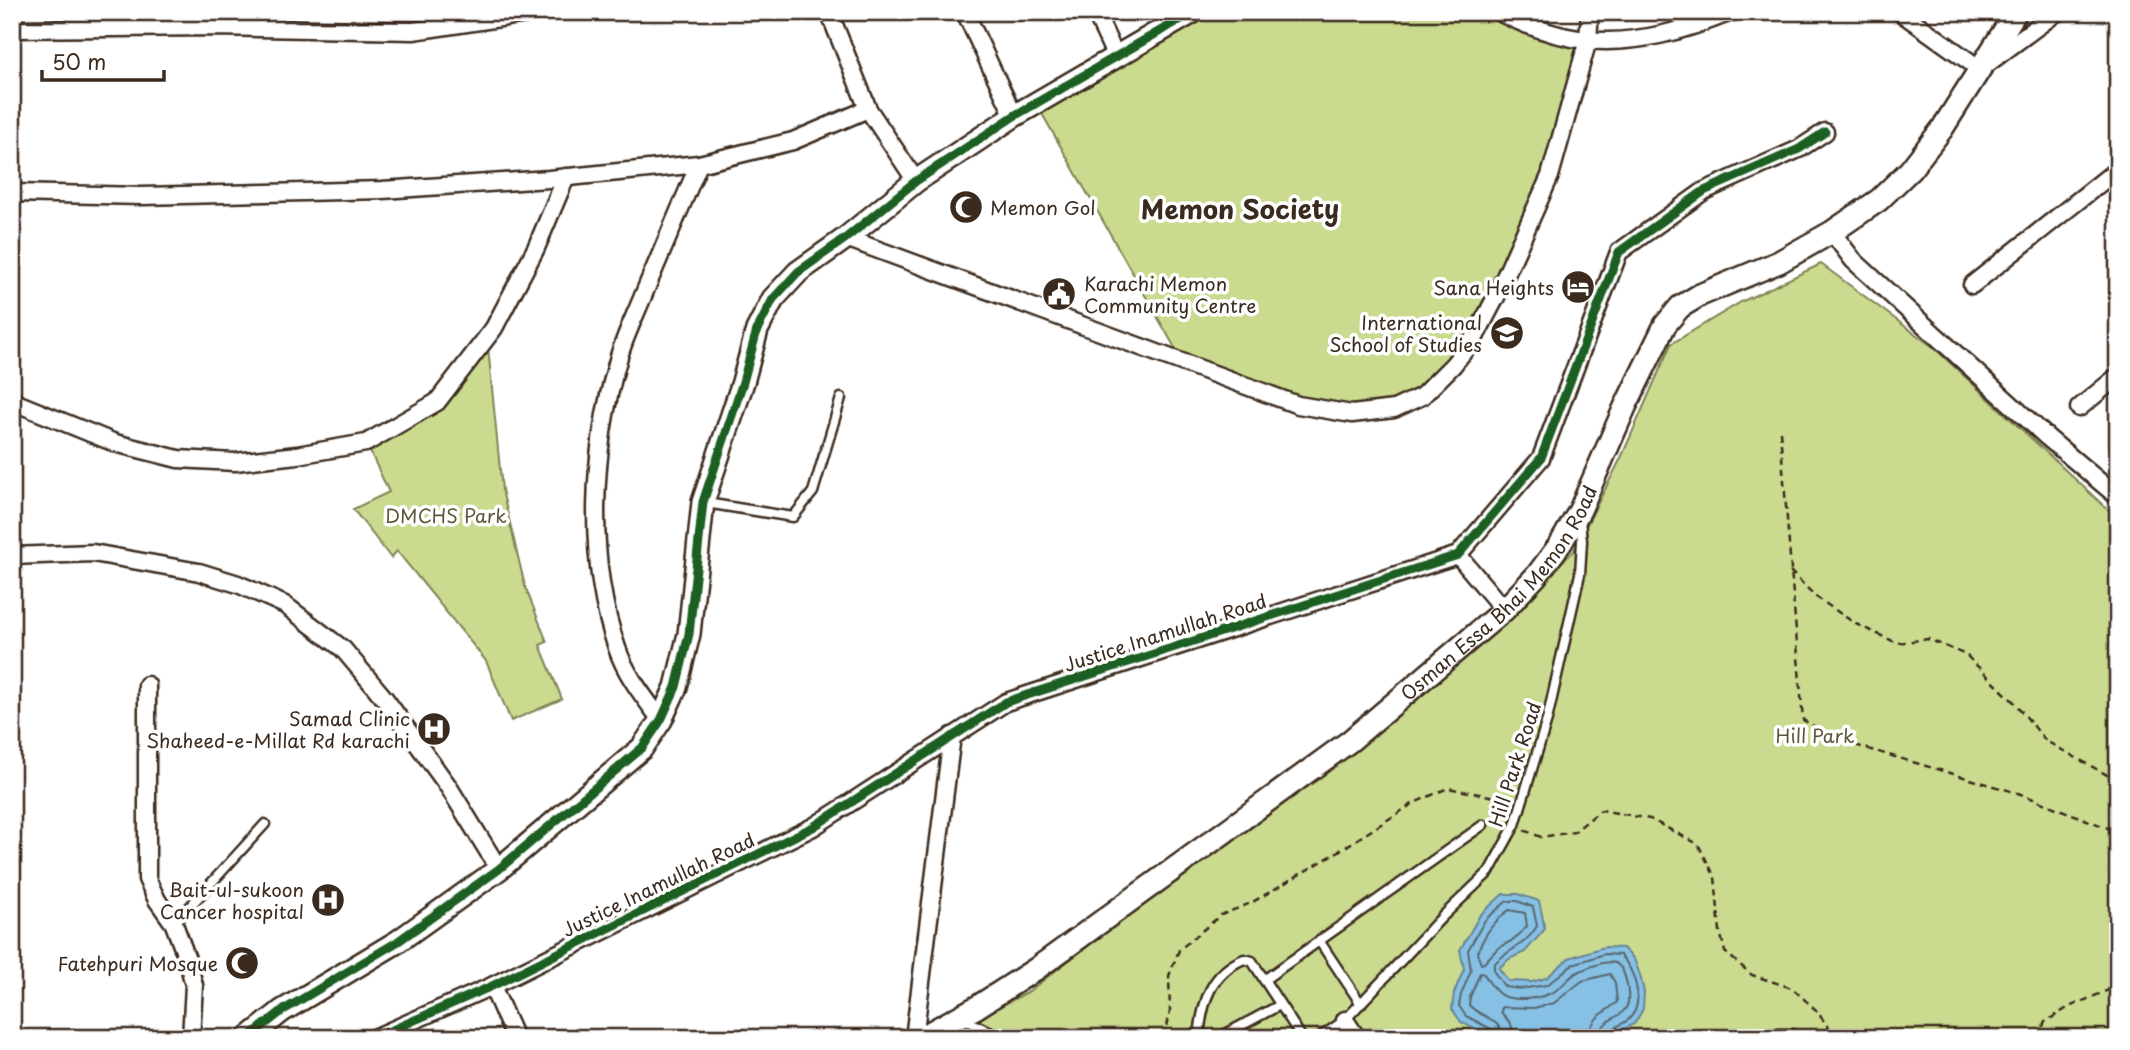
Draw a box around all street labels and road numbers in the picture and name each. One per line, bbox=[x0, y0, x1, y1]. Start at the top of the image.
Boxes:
street label: Osman Essa Bhai Memon Road bbox=[1394, 481, 1603, 707]
street label: Justice Inamullah Road bbox=[1060, 586, 1270, 678]
street label: Hill Park Road bbox=[1481, 698, 1547, 830]
street label: Justice Inamullah Road bbox=[557, 825, 759, 943]

